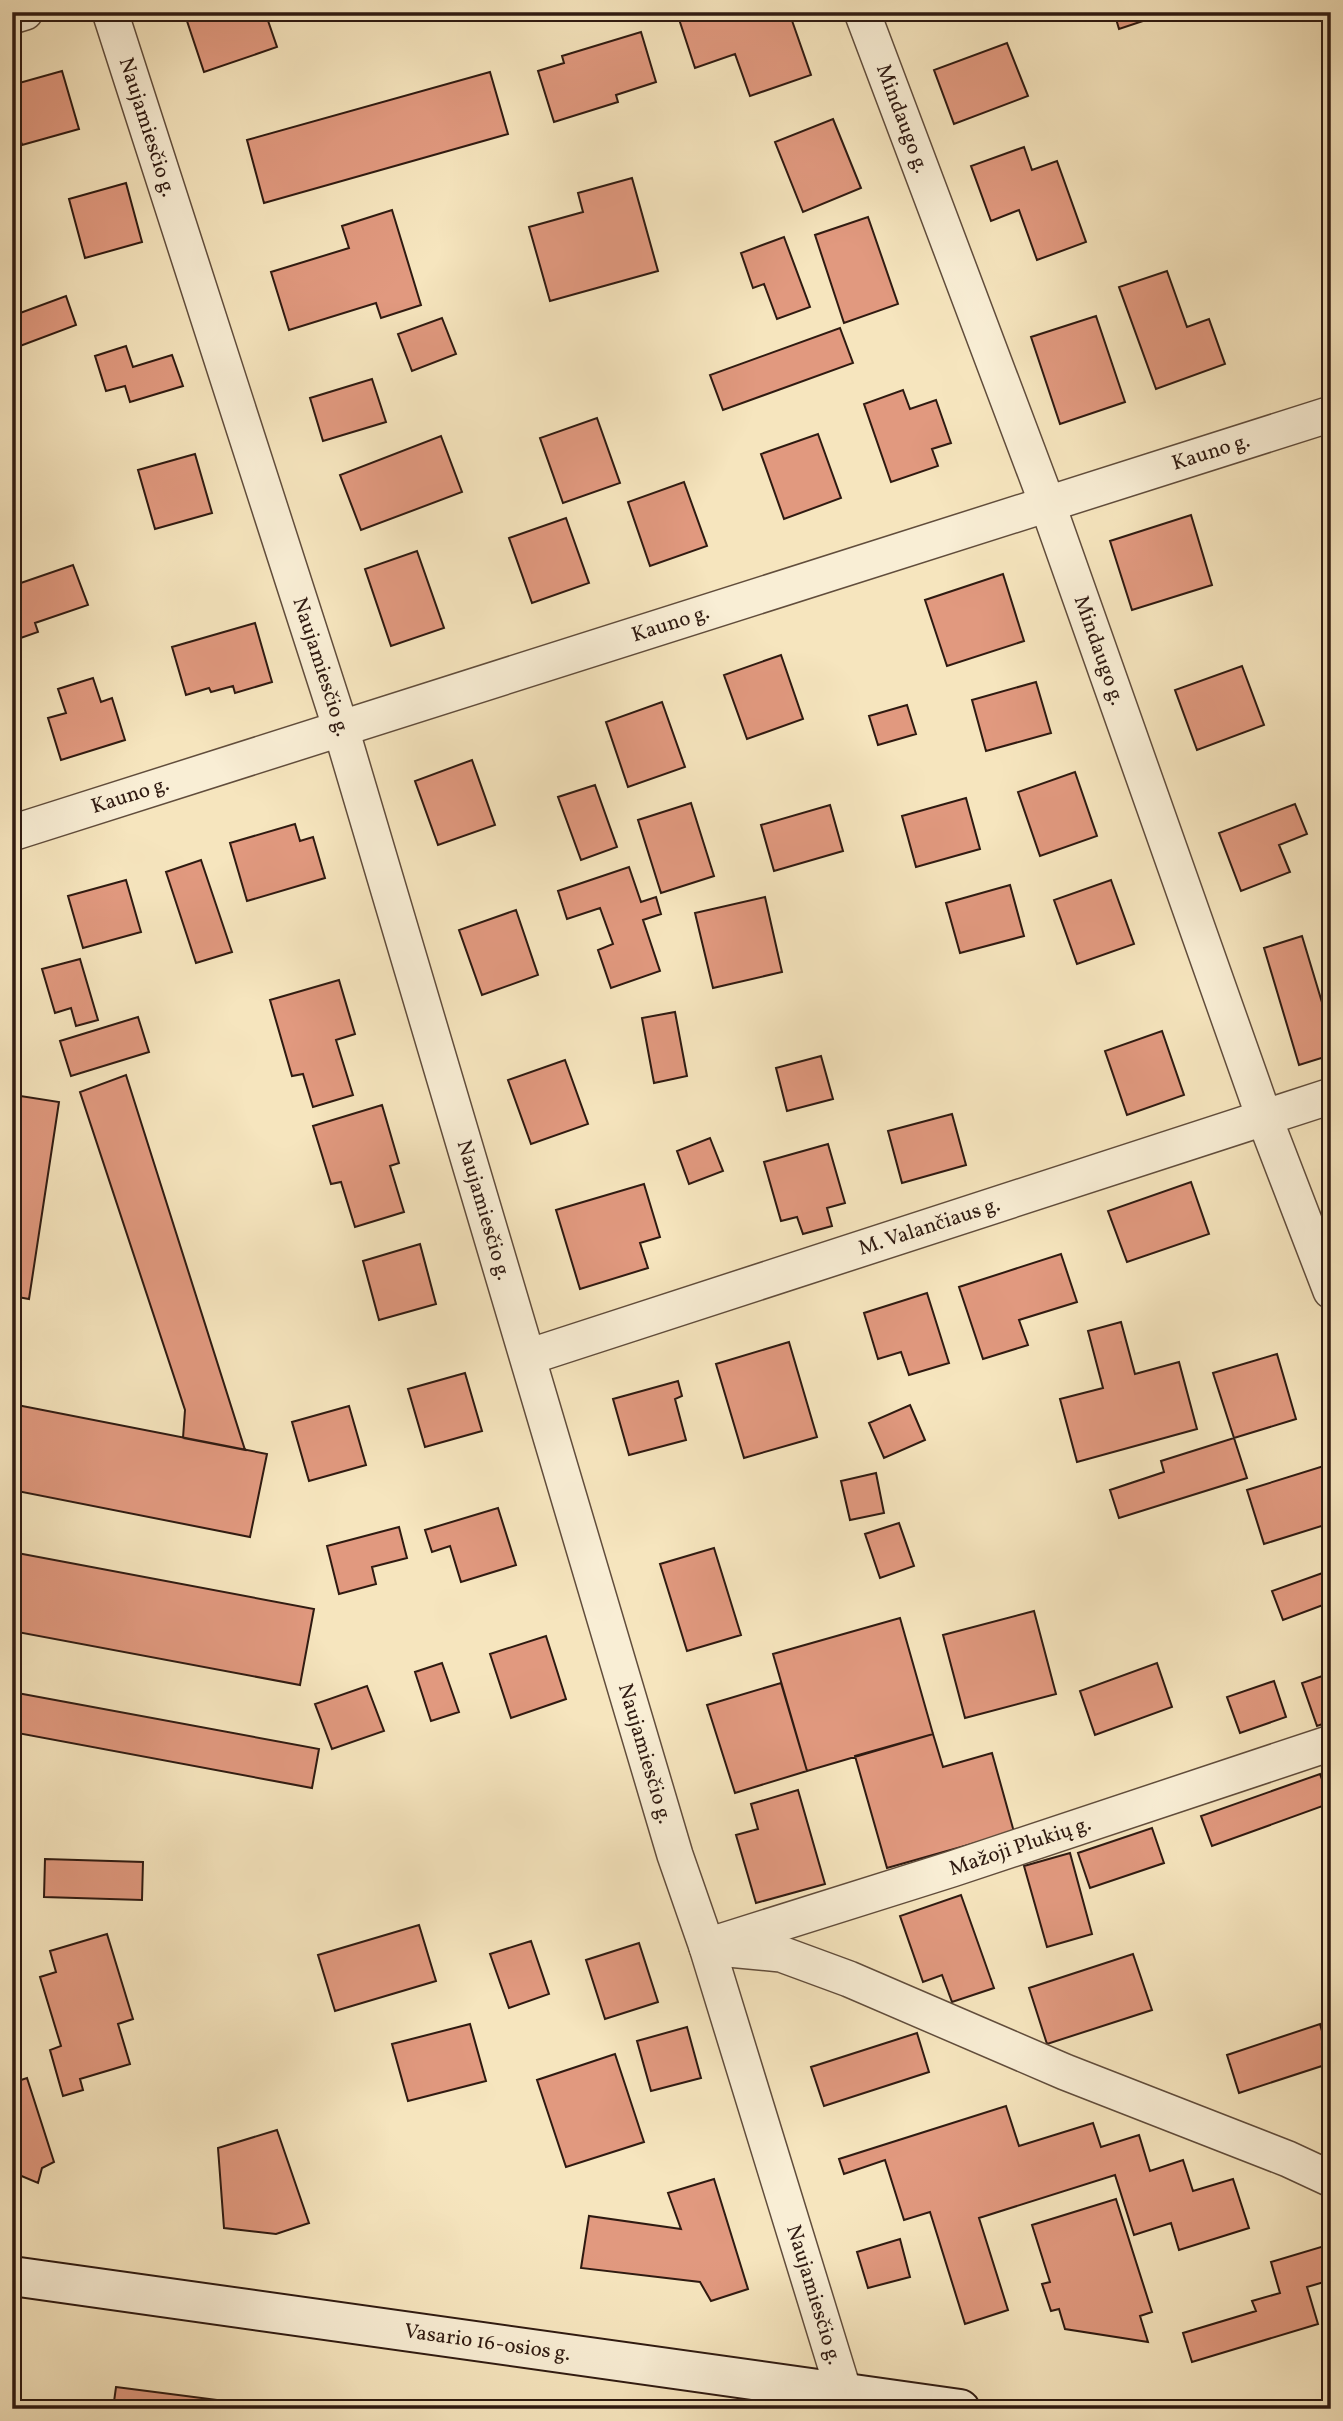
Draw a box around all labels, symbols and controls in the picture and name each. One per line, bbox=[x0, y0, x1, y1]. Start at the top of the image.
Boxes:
street label: Naujamiesčio g. bbox=[111, 54, 183, 201]
street label: Mindaugo g. bbox=[868, 60, 936, 177]
street label: Kauno g. bbox=[1168, 426, 1254, 478]
street label: Mindaugo g. bbox=[1066, 592, 1132, 709]
street label: Naujamiesčio g. bbox=[285, 593, 357, 740]
street label: Kauno g. bbox=[628, 598, 713, 650]
street label: Kauno g. bbox=[88, 769, 173, 821]
street label: Naujamiesčio g. bbox=[449, 1136, 518, 1284]
street label: M. Valančiaus g. bbox=[855, 1190, 1004, 1263]
street label: Naujamiesčio g. bbox=[610, 1680, 679, 1827]
street label: Mažoji Plukių g. bbox=[945, 1809, 1095, 1883]
street label: Naujamiesčio g. bbox=[779, 2221, 849, 2368]
street label: Vasario 16-osios g. bbox=[402, 2317, 572, 2369]

